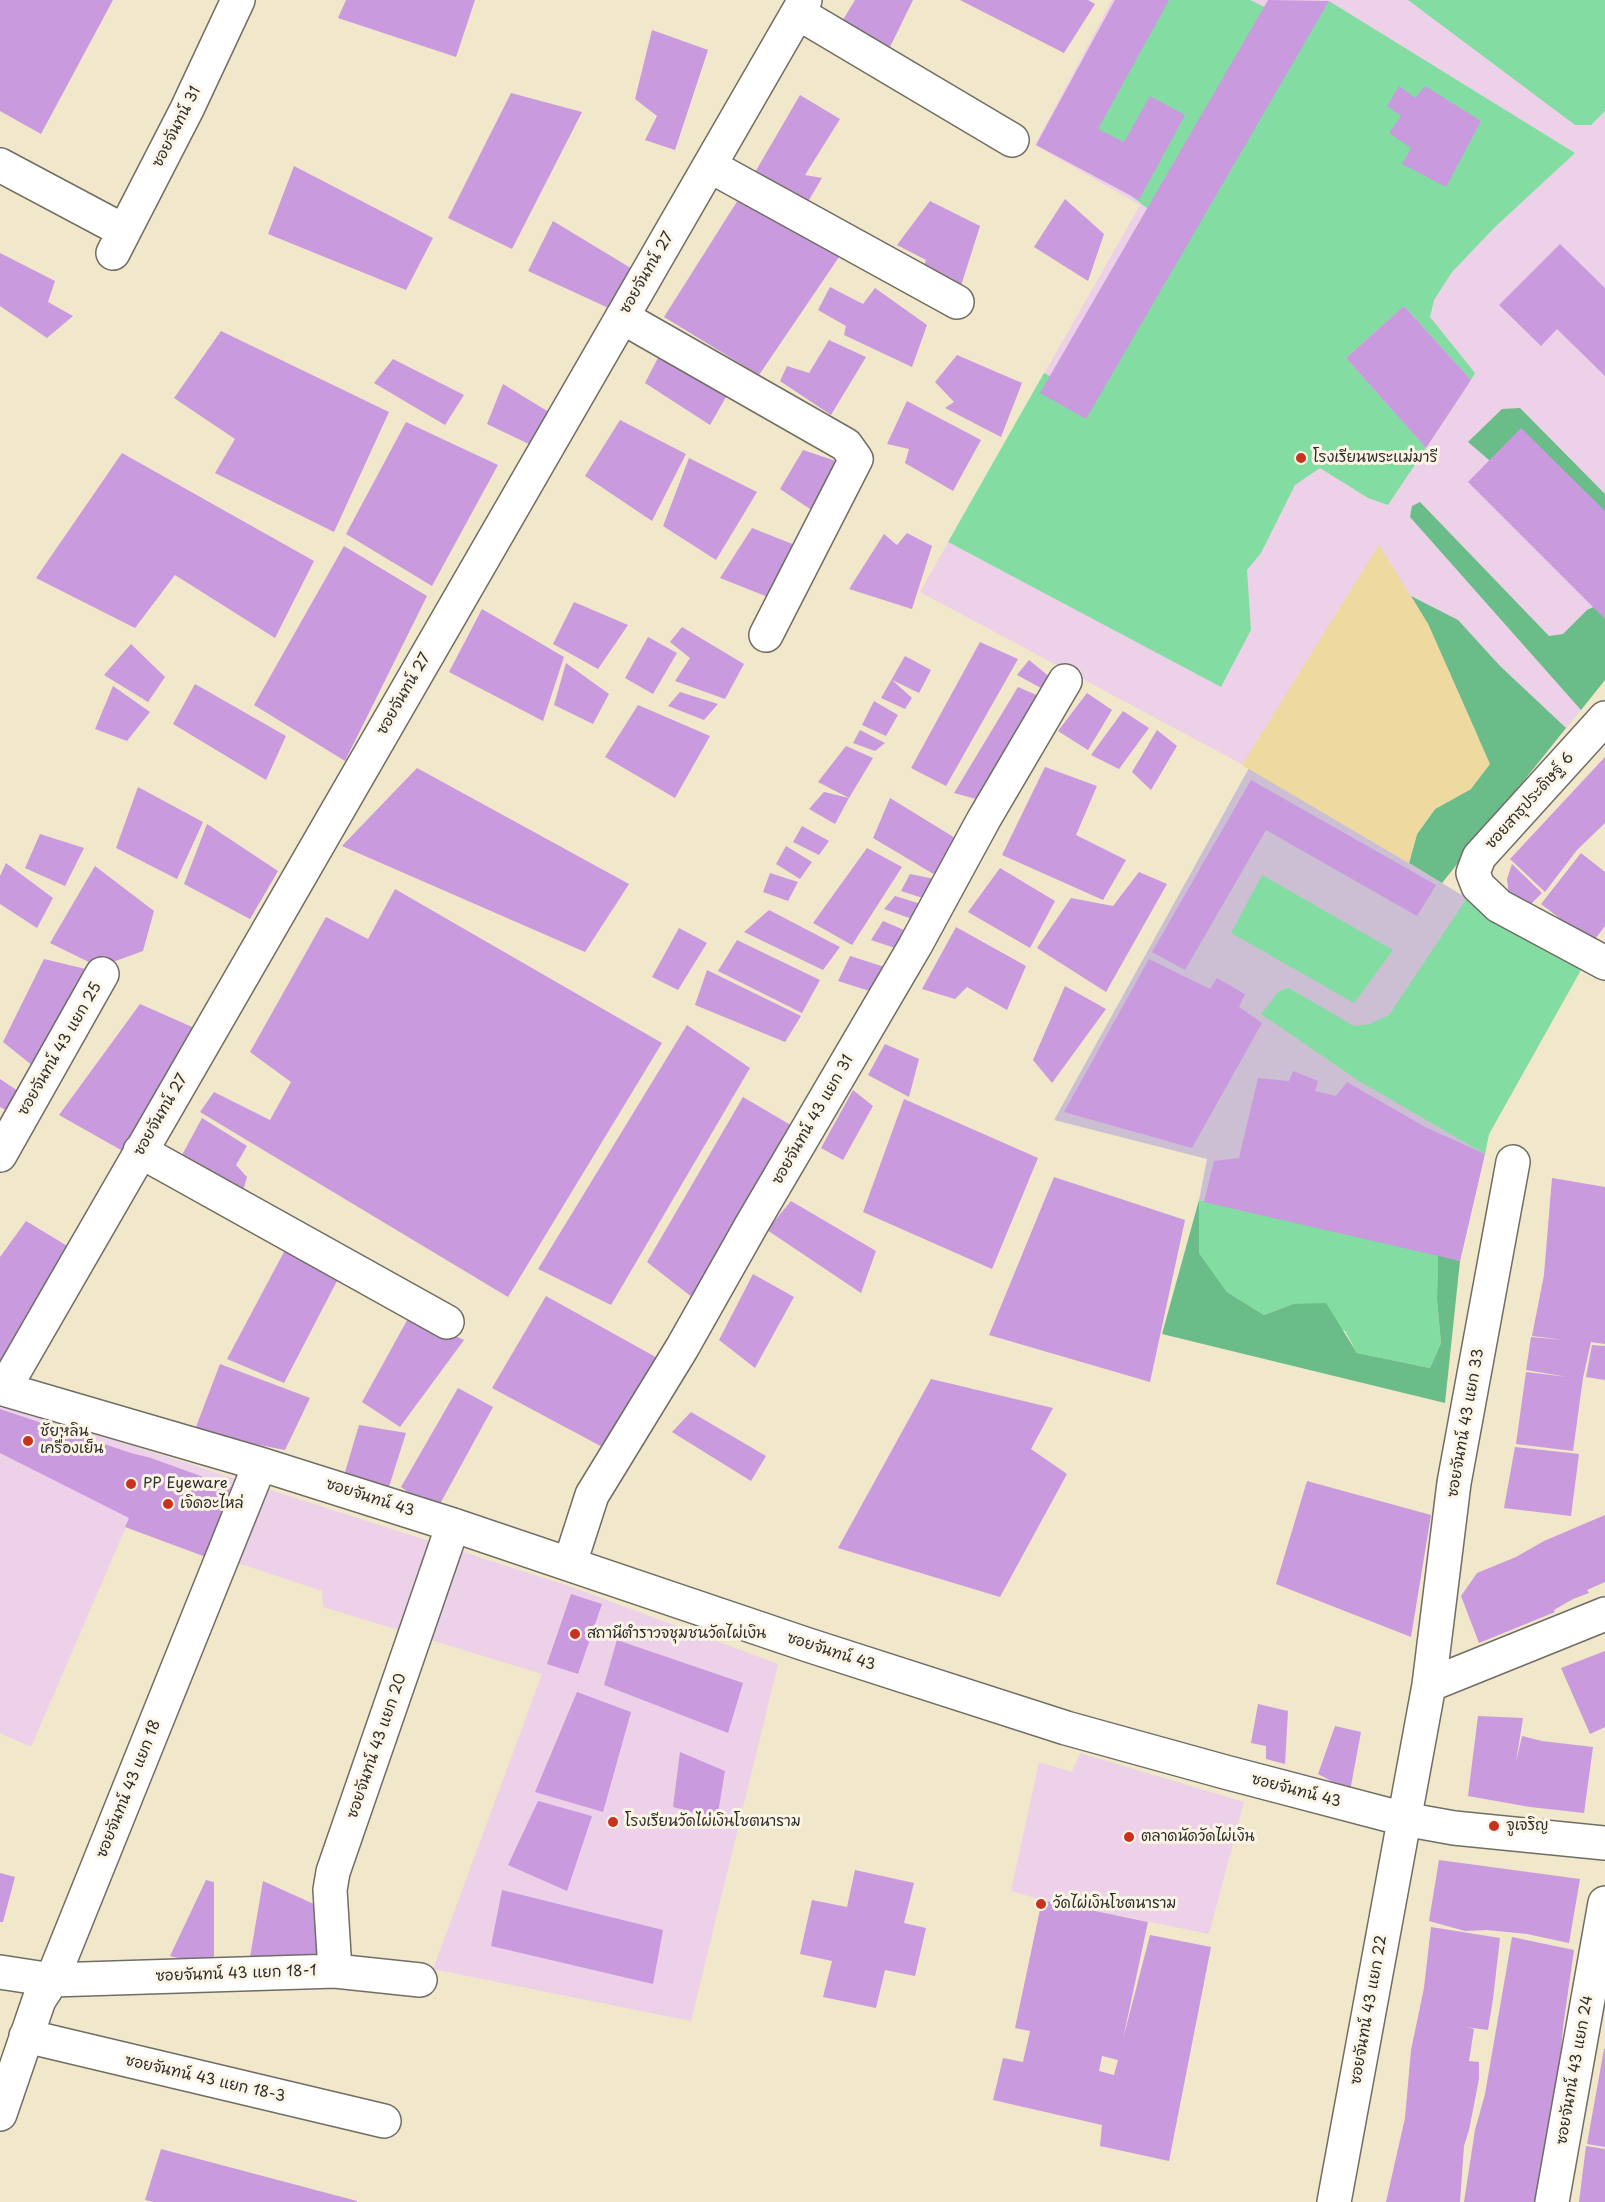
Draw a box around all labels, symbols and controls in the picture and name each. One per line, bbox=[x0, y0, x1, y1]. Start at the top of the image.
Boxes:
street label: ซอยจันทน์ 31 bbox=[149, 83, 205, 171]
street label: ซอยจันทน์ 27 bbox=[616, 229, 678, 317]
place label: โรงเรียนพระแม่มารี bbox=[1313, 449, 1438, 467]
marker: โรงเรียนพระแม่มารี bbox=[1294, 451, 1308, 465]
street label: ซอยจันทน์ 27 bbox=[373, 650, 435, 738]
street label: ซอยสาธุประดิษฐ์ 6 bbox=[1482, 749, 1578, 853]
street label: ซอยจันทน์ 43 แยก 25 bbox=[14, 979, 106, 1119]
street label: ซอยจันทน์ 43 แยก 31 bbox=[769, 1052, 857, 1188]
street label: ซอยจันทน์ 27 bbox=[130, 1071, 192, 1159]
street label: ซอยจันทน์ 43 แยก 33 bbox=[1444, 1347, 1488, 1499]
place label: ชัยหลิน เครื่องเย็น bbox=[40, 1423, 103, 1458]
marker: ชัยหลิน เครื่องเย็น bbox=[21, 1434, 35, 1448]
place label: PP Eyeware bbox=[143, 1475, 228, 1493]
street label: ซอยจันทน์ 43 bbox=[323, 1475, 417, 1521]
marker: PP Eyeware bbox=[124, 1477, 138, 1491]
place label: เจิดอะไหล่ bbox=[180, 1495, 244, 1513]
marker: เจิดอะไหล่ bbox=[161, 1497, 175, 1511]
place label: สถานีตำราวจชุมชนวัดไผ่เงิน bbox=[587, 1625, 766, 1643]
marker: สถานีตำราวจชุมชนวัดไผ่เงิน bbox=[568, 1627, 582, 1641]
street label: ซอยจันทน์ 43 bbox=[784, 1629, 878, 1675]
street label: ซอยจันทน์ 43 แยก 20 bbox=[344, 1671, 410, 1821]
street label: ซอยจันทน์ 43 แยก 18 bbox=[93, 1717, 165, 1861]
street label: ซอยจันทน์ 43 bbox=[1249, 1770, 1343, 1812]
place label: โรงเรียนวัดไผ่เงินโชตนาราม bbox=[625, 1813, 801, 1831]
marker: โรงเรียนวัดไผ่เงินโชตนาราม bbox=[606, 1815, 620, 1829]
place label: จูเจริญ bbox=[1506, 1817, 1549, 1835]
marker: จูเจริญ bbox=[1487, 1819, 1501, 1833]
place label: ตลาดนัดวัดไผ่เงิน bbox=[1141, 1828, 1255, 1846]
marker: ตลาดนัดวัดไผ่เงิน bbox=[1122, 1830, 1136, 1844]
place label: วัดไผ่เงินโชตนาราม bbox=[1053, 1895, 1176, 1913]
marker: วัดไผ่เงินโชตนาราม bbox=[1034, 1897, 1048, 1911]
street label: ซอยจันทน์ 43 แยก 22 bbox=[1347, 1934, 1391, 2086]
street label: ซอยจันทน์ 43 แยก 18-1 bbox=[155, 1962, 317, 1986]
street label: ซอยจันทน์ 43 แยก 24 bbox=[1553, 1994, 1597, 2146]
street label: ซอยจันทน์ 43 แยก 18-3 bbox=[123, 2052, 287, 2106]

